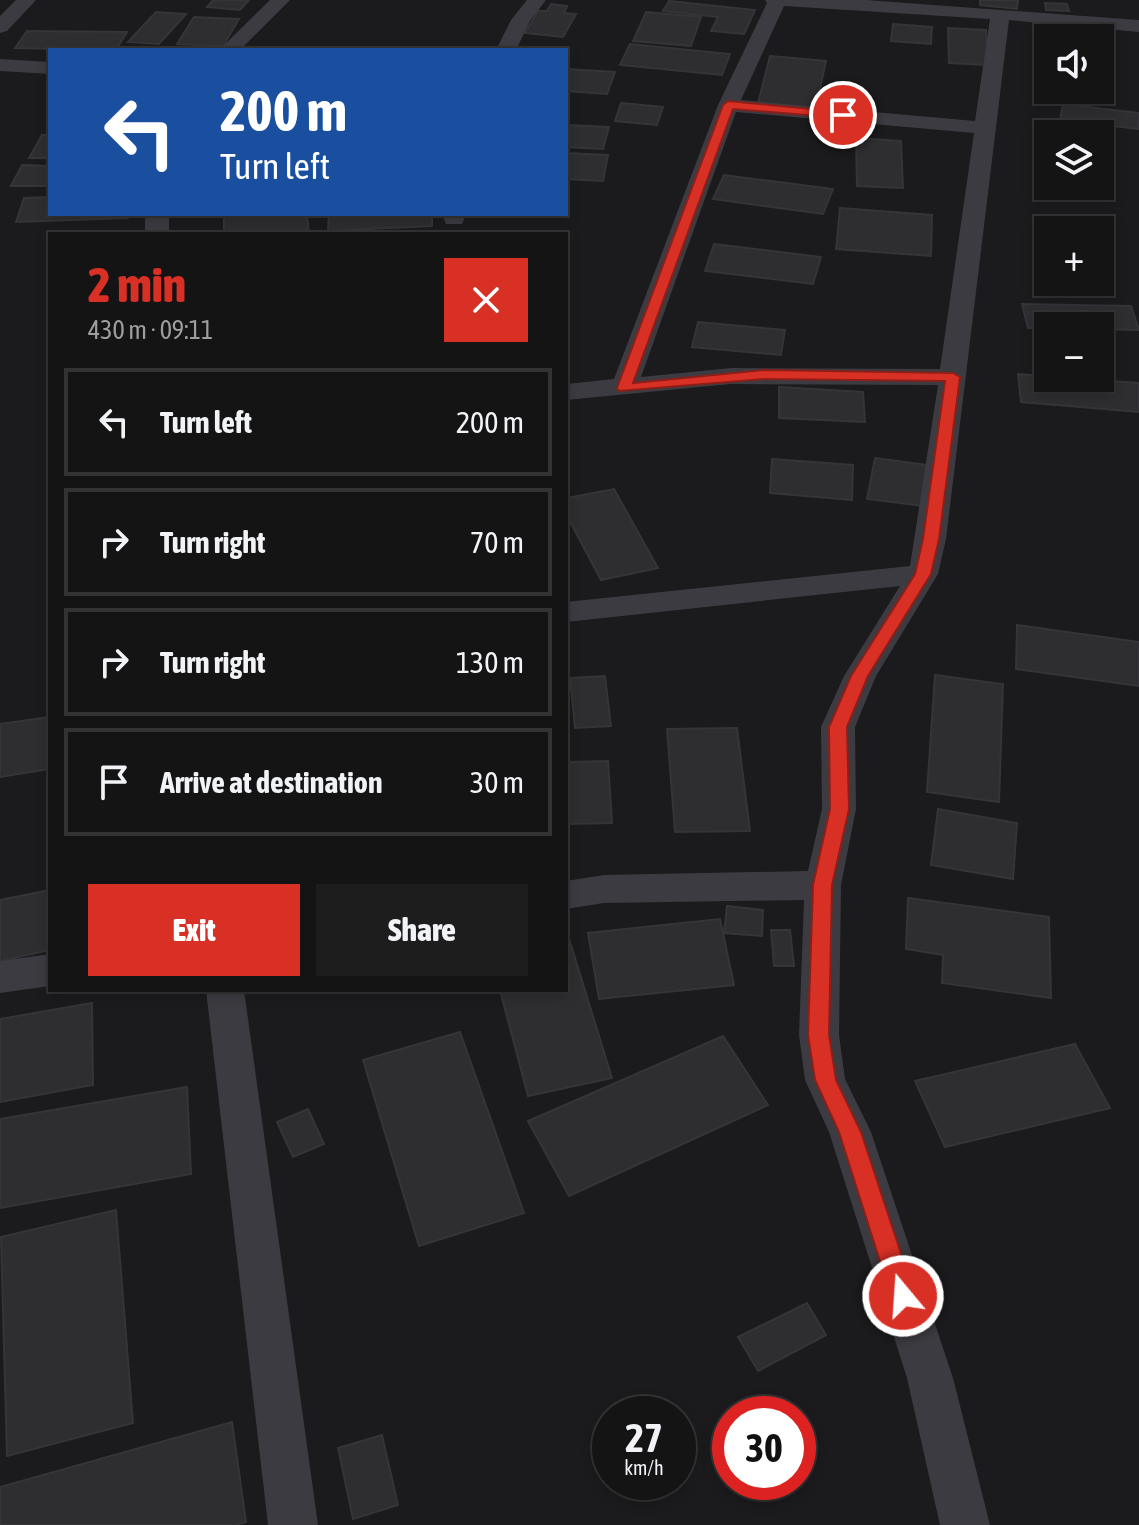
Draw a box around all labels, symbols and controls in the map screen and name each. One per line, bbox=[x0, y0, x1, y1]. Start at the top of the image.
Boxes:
map controls bbox=[1034, 24, 1114, 392]
button: sound bbox=[1034, 24, 1114, 104]
text: 200 m bbox=[220, 79, 347, 143]
icon: left bbox=[88, 80, 192, 184]
pin bbox=[809, 81, 877, 149]
icon: arrive bbox=[821, 93, 865, 137]
button: layers bbox=[1034, 120, 1114, 200]
text: Turn left bbox=[220, 145, 330, 187]
button: + bbox=[1034, 216, 1114, 296]
text: 2 min bbox=[88, 257, 186, 312]
button: close bbox=[444, 258, 528, 342]
button: − bbox=[1034, 312, 1114, 392]
text: 430 m · 09:11 bbox=[88, 315, 213, 345]
icon: left bbox=[92, 400, 136, 444]
text: Turn left bbox=[160, 405, 252, 439]
text: 200 m bbox=[456, 405, 524, 439]
icon: right bbox=[92, 520, 136, 564]
text: Turn right bbox=[160, 525, 266, 559]
text: 70 m bbox=[470, 525, 524, 559]
icon: right bbox=[92, 640, 136, 684]
text: Turn right bbox=[160, 645, 266, 679]
text: 130 m bbox=[456, 645, 524, 679]
icon: arrive bbox=[92, 760, 136, 804]
text: Arrive at destination bbox=[160, 765, 382, 799]
text: 30 m bbox=[470, 765, 524, 799]
button: Exit bbox=[88, 884, 300, 976]
button: Share bbox=[316, 884, 528, 976]
position arrow bbox=[861, 1254, 945, 1338]
speed limit sign: 30 bbox=[712, 1396, 816, 1500]
text: 27 bbox=[625, 1415, 663, 1460]
text: km/h bbox=[624, 1456, 664, 1479]

